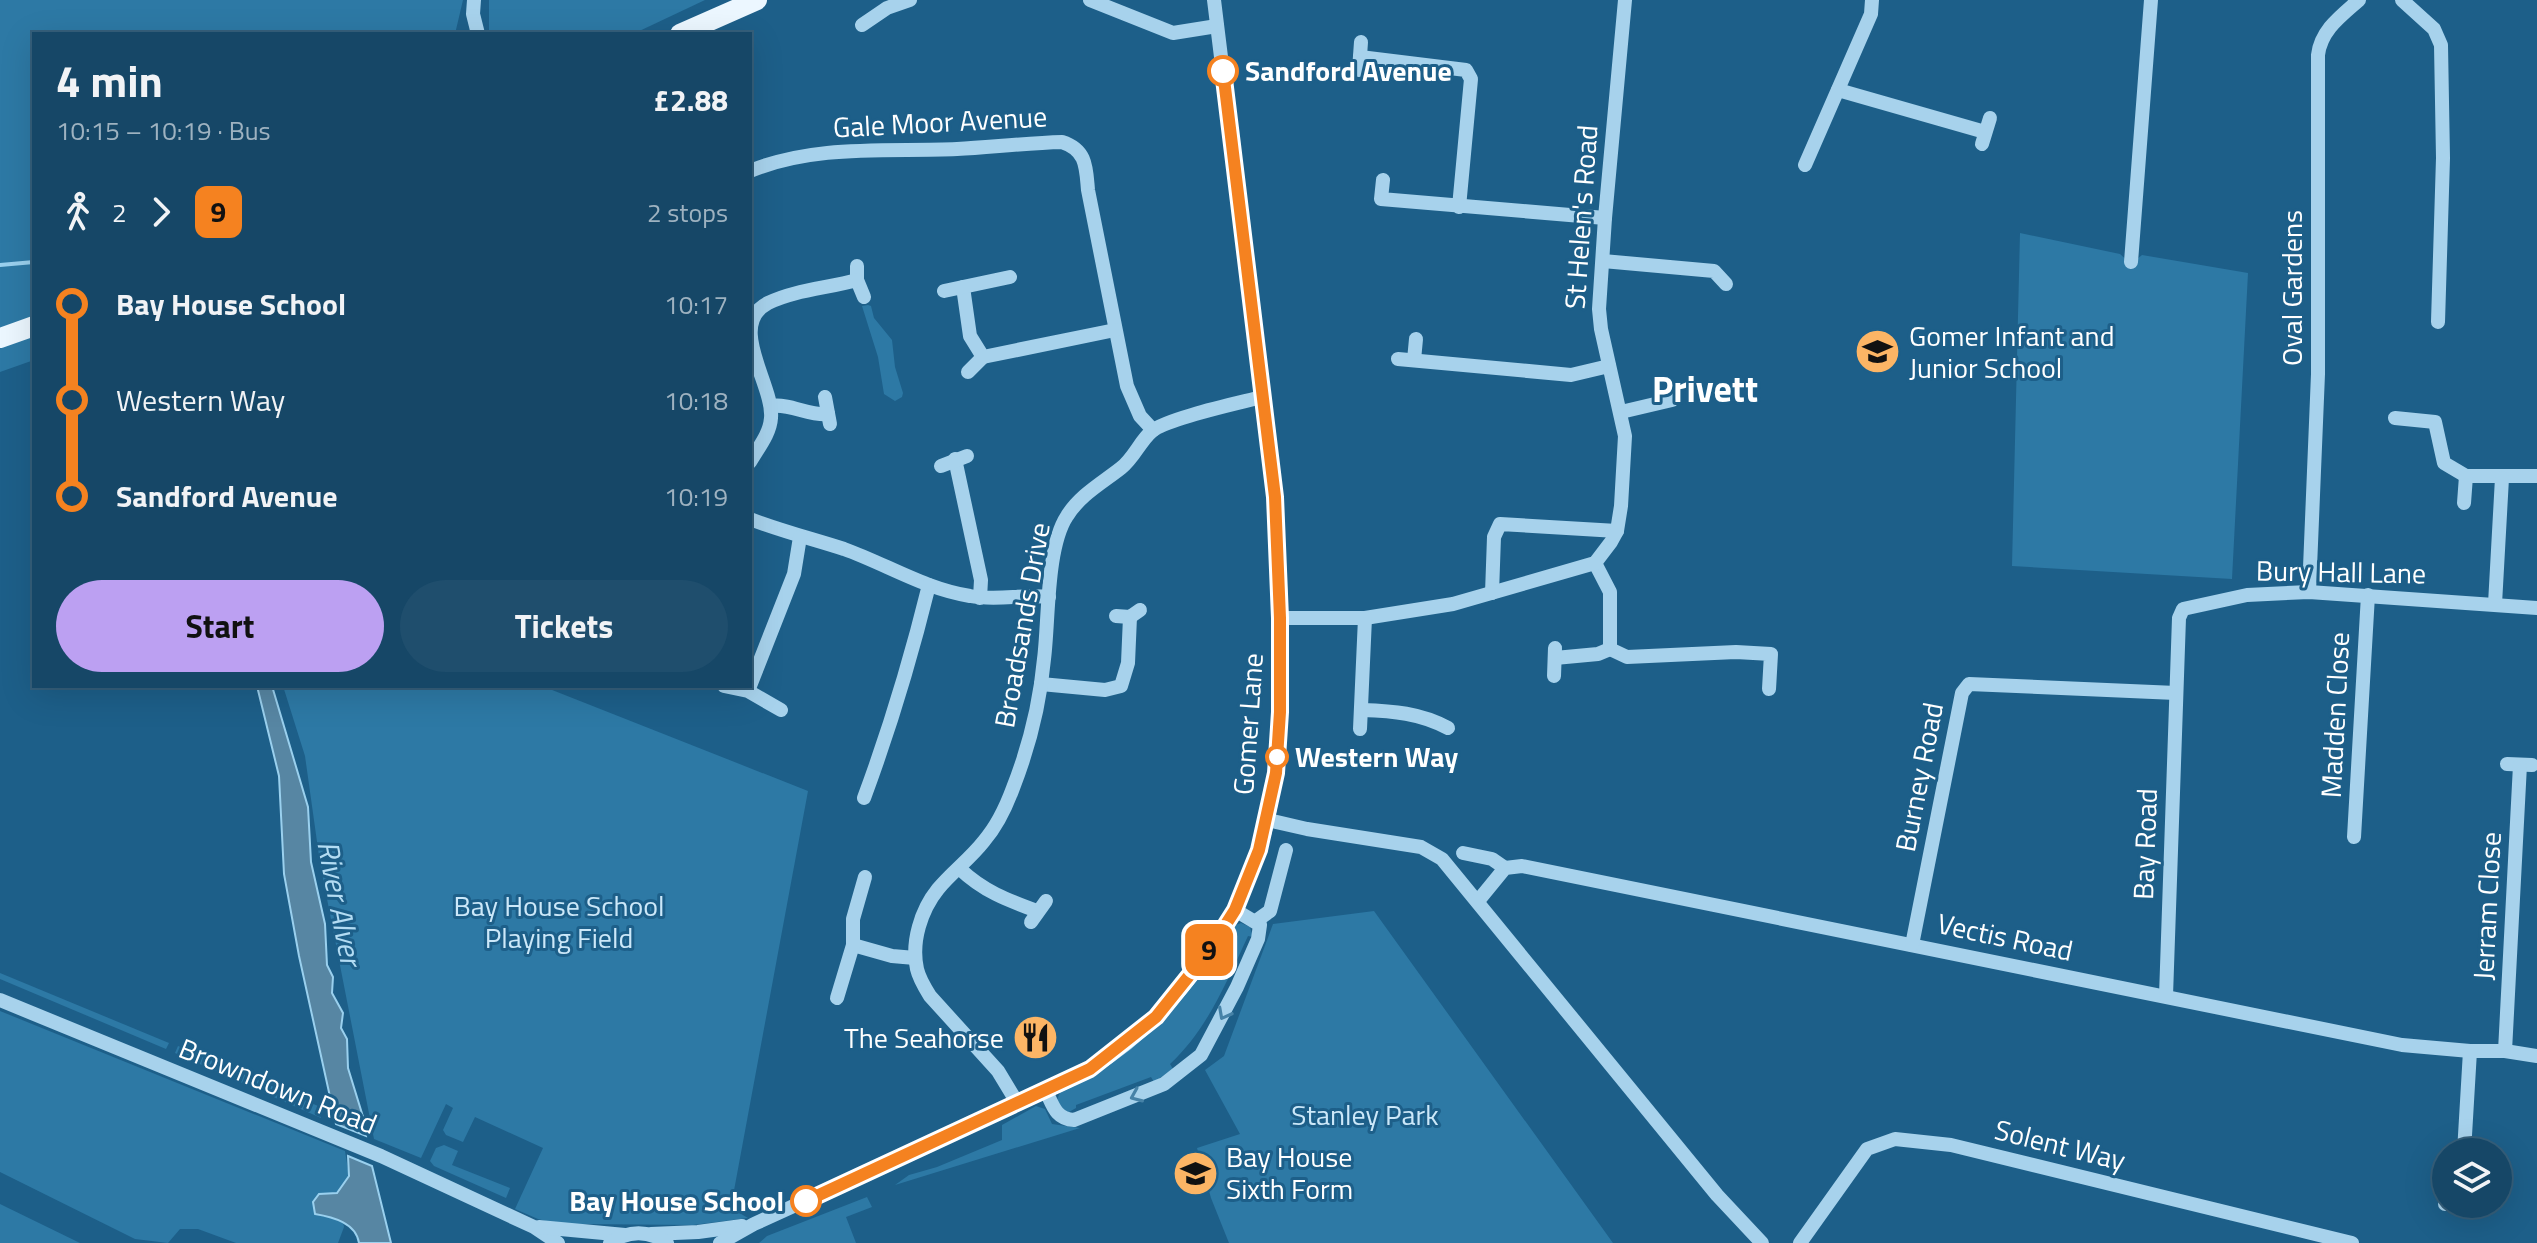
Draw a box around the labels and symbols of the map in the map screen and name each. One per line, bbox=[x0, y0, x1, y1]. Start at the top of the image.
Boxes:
place label: Sandford Avenue bbox=[1245, 49, 1452, 92]
marker: Sandford Avenue bbox=[1208, 56, 1238, 86]
street label: Gale Moor Avenue bbox=[832, 94, 1048, 149]
street label: St Helen's Road bbox=[1553, 123, 1608, 311]
street label: Oval Gardens bbox=[2270, 210, 2313, 366]
place label: Gomer Infant and Junior School bbox=[1909, 314, 2114, 389]
school or university icon: Gomer Infant and Junior School bbox=[1854, 328, 1902, 376]
district label: Privett bbox=[1652, 361, 1758, 416]
street label: Broadsands Drive bbox=[982, 519, 1061, 731]
street label: Bury Hall Lane bbox=[2256, 549, 2426, 594]
street label: Madden Close bbox=[2309, 631, 2360, 799]
street label: Gomer Lane bbox=[1221, 652, 1274, 796]
street label: Burney Road bbox=[1883, 699, 1954, 855]
place label: Western Way bbox=[1295, 735, 1458, 778]
marker: Western Way bbox=[1266, 746, 1288, 768]
street label: Bay Road bbox=[2121, 788, 2168, 900]
street label: Jerram Close bbox=[2461, 831, 2512, 981]
water label: River Alver bbox=[305, 837, 375, 972]
park label: Bay House School Playing Field bbox=[453, 884, 665, 959]
street label: Vectis Road bbox=[1933, 901, 2077, 972]
line badge: 9 bbox=[1183, 924, 1235, 976]
one-way arrow bbox=[1218, 1006, 1233, 1021]
restaurant icon: The Seahorse bbox=[1011, 1014, 1059, 1062]
place label: The Seahorse bbox=[844, 1016, 1004, 1059]
street label: Browndown Road bbox=[173, 1026, 384, 1145]
one-way arrow bbox=[1130, 1087, 1144, 1103]
park label: Stanley Park bbox=[1291, 1093, 1439, 1136]
street label: Solent Way bbox=[1990, 1108, 2130, 1182]
place label: Bay House Sixth Form bbox=[1226, 1135, 1353, 1210]
school or university icon: Bay House Sixth Form bbox=[1171, 1149, 1219, 1197]
place label: Bay House School bbox=[569, 1179, 784, 1222]
marker: Bay House School bbox=[791, 1186, 821, 1216]

